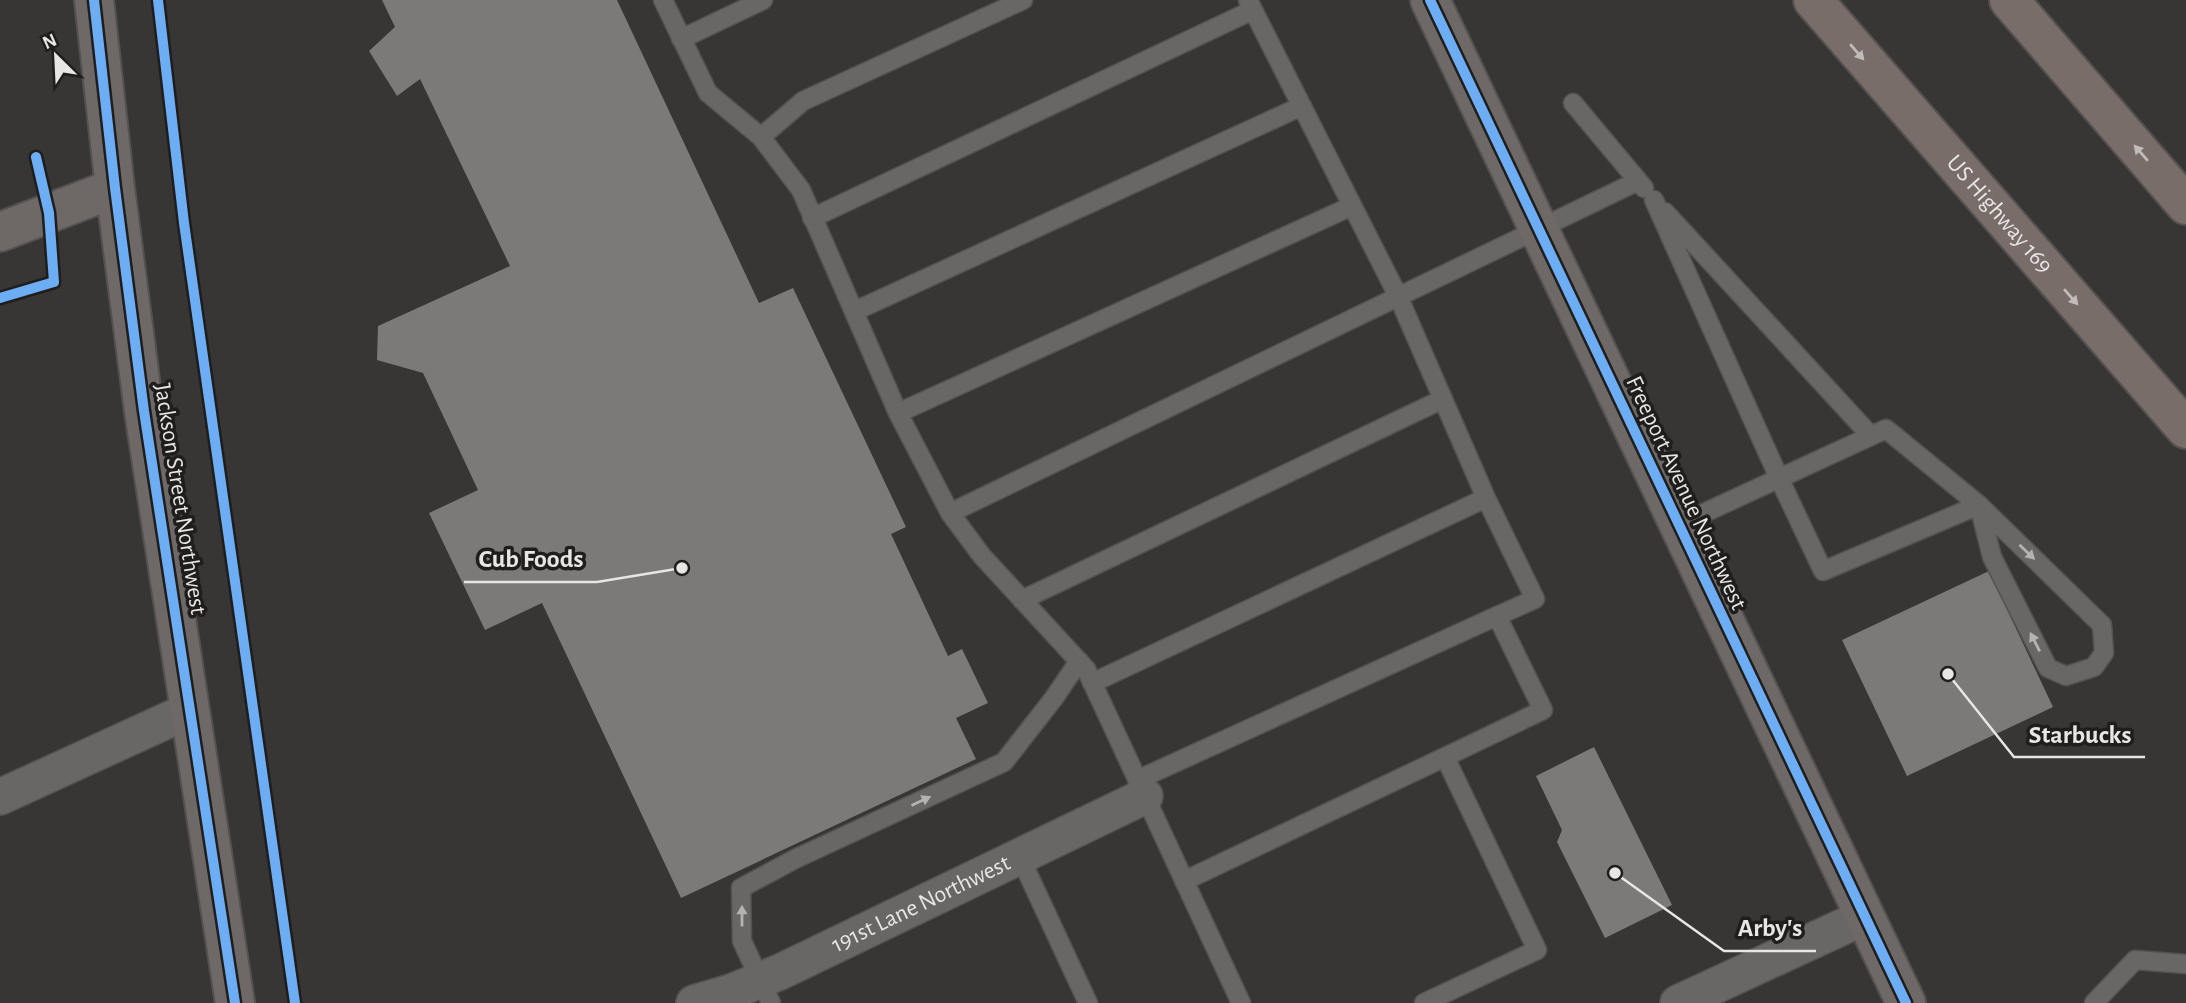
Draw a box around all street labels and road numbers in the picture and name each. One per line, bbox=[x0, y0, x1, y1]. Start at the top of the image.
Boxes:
street label: US Highway 169 bbox=[1942, 151, 2057, 278]
street label: Freeport Avenue Northwest bbox=[1621, 372, 1751, 614]
street label: Jackson Street Northwest bbox=[150, 382, 210, 617]
street label: 191st Lane Northwest bbox=[828, 851, 1014, 957]

